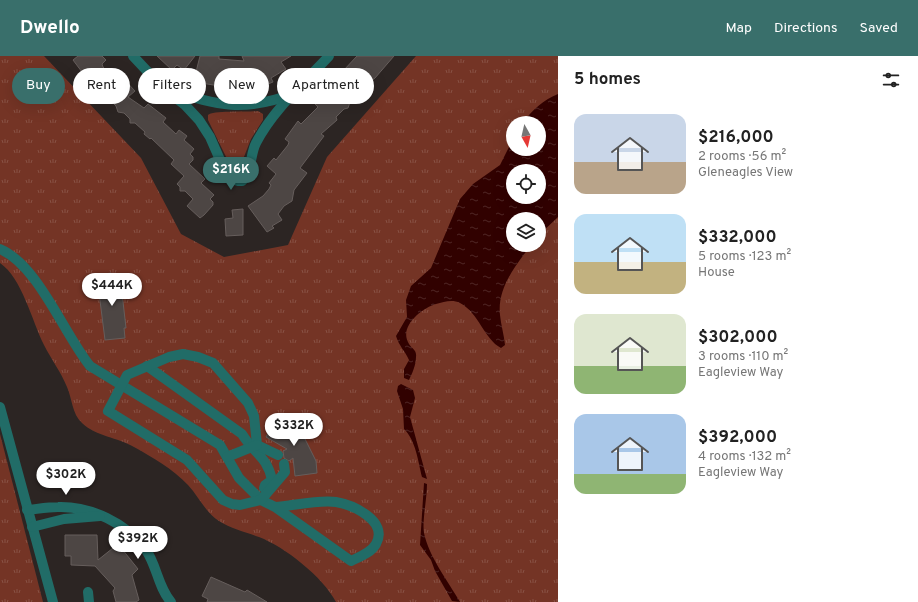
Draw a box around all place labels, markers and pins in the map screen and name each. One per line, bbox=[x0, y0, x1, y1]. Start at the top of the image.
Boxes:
pin: $216K bbox=[203, 157, 259, 191]
pin: $444K bbox=[84, 273, 140, 307]
pin: $332K bbox=[266, 413, 322, 447]
pin: $302K bbox=[38, 462, 94, 496]
pin: $392K bbox=[110, 526, 166, 560]

